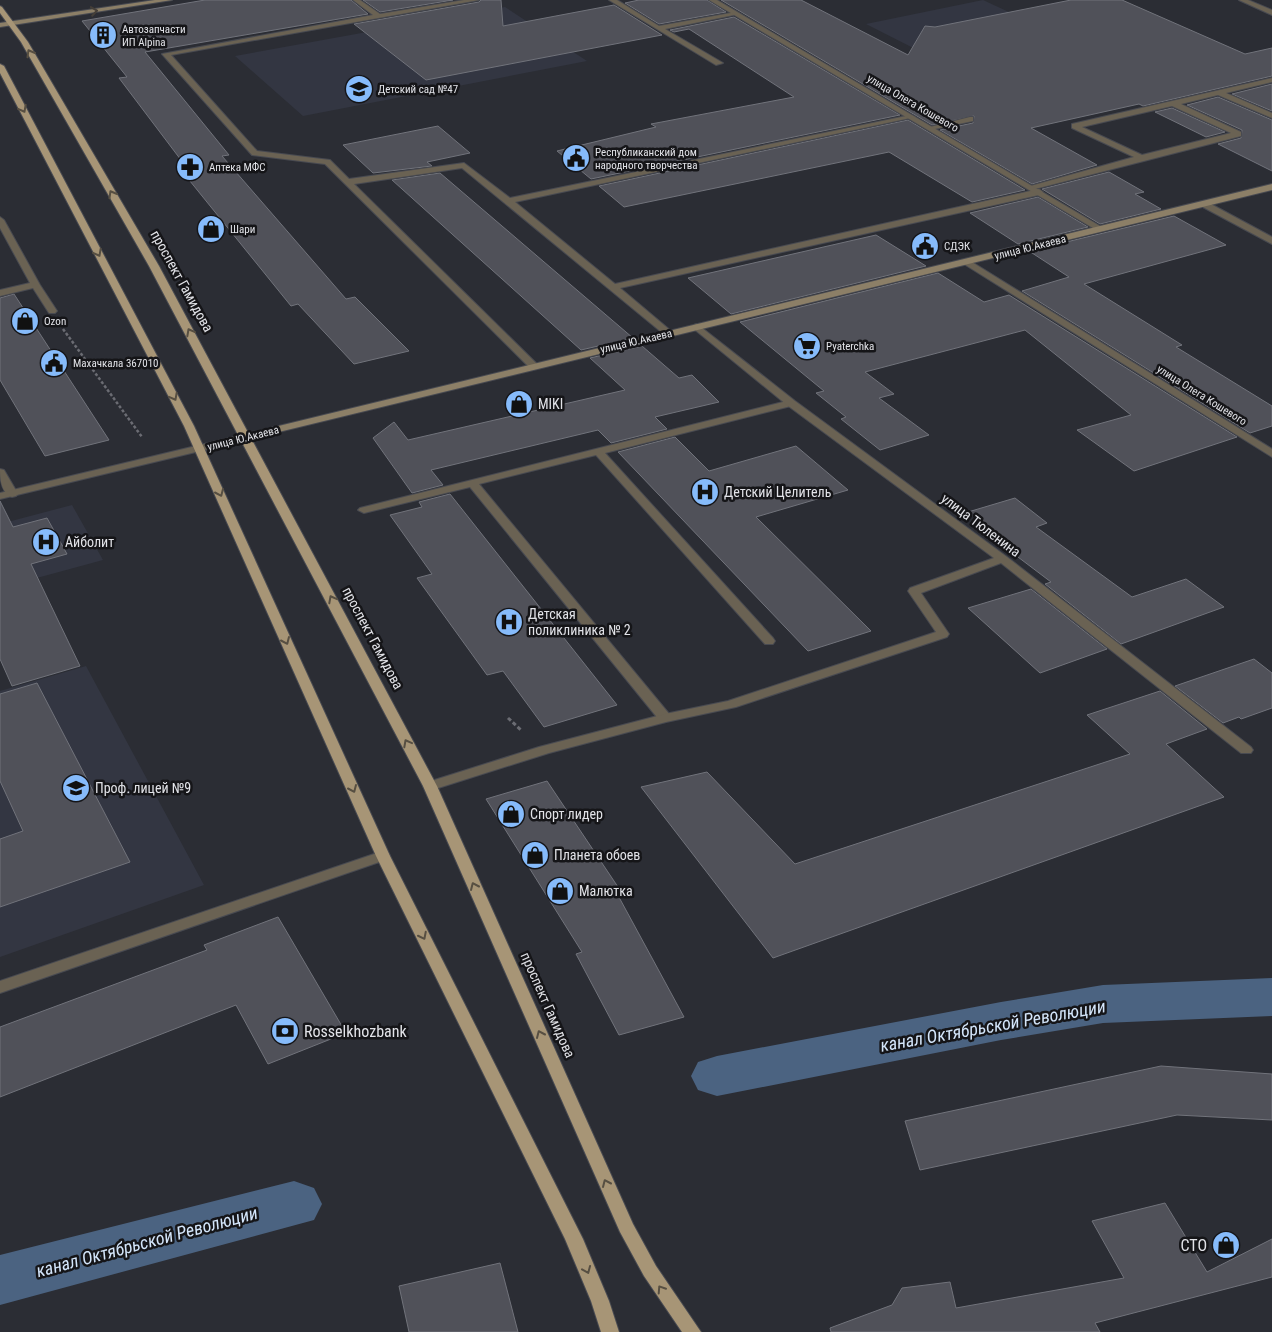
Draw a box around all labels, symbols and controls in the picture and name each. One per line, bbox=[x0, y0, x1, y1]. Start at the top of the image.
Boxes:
one-way arrow bbox=[89, 7, 98, 17]
building icon: Автозапчасти ИП Alpina bbox=[88, 20, 118, 50]
place label: Автозапчасти ИП Alpina bbox=[122, 23, 186, 49]
one-way arrow bbox=[27, 50, 37, 59]
street label: улица Олега Кошевого bbox=[865, 72, 961, 135]
school or university icon: Детский сад №47 bbox=[344, 74, 374, 104]
place label: Детский сад №47 bbox=[378, 83, 458, 96]
one-way arrow bbox=[17, 104, 27, 113]
public building icon: Республиканский дом народного творчества bbox=[561, 143, 591, 173]
place label: Республиканский дом народного творчества bbox=[595, 146, 698, 172]
pharmacy icon: Аптека МФС bbox=[175, 152, 205, 182]
place label: Аптека МФС bbox=[209, 161, 265, 174]
one-way arrow bbox=[108, 190, 118, 199]
shop icon: Шари bbox=[196, 214, 226, 244]
place label: Шари bbox=[230, 223, 255, 236]
street label: проспект Гамидова bbox=[147, 227, 217, 335]
public building icon: СДЭК bbox=[910, 231, 940, 261]
street label: улица Ю.Акаева bbox=[993, 232, 1067, 263]
place label: СДЭК bbox=[944, 240, 971, 253]
one-way arrow bbox=[92, 248, 102, 257]
shop icon: Ozon bbox=[10, 306, 40, 336]
place label: Ozon bbox=[44, 315, 66, 328]
street label: улица Ю.Акаева bbox=[599, 327, 673, 356]
one-way arrow bbox=[186, 329, 196, 338]
supermarket icon: Pyaterchka bbox=[792, 331, 822, 361]
place label: Pyaterchka bbox=[826, 340, 874, 353]
public building icon: Махачкала 367010 bbox=[39, 348, 69, 378]
place label: Махачкала 367010 bbox=[73, 357, 159, 370]
street label: улица Олега Кошевого bbox=[1154, 363, 1249, 429]
shop icon: MIKI bbox=[504, 389, 534, 419]
one-way arrow bbox=[168, 392, 178, 401]
place label: MIKI bbox=[538, 396, 563, 412]
street label: улица Ю.Акаева bbox=[206, 423, 280, 454]
hospital icon: Детский Целитель bbox=[690, 477, 720, 507]
place label: Детский Целитель bbox=[724, 484, 832, 500]
one-way arrow bbox=[213, 488, 224, 497]
street label: улица Тюленина bbox=[938, 490, 1024, 560]
hospital icon: Айболит bbox=[31, 527, 61, 557]
place label: Айболит bbox=[65, 534, 114, 550]
street label: проспект Гамидова bbox=[339, 584, 407, 692]
one-way arrow bbox=[328, 596, 338, 605]
place label: Детская поликлиника № 2 bbox=[528, 606, 631, 638]
hospital icon: Детская поликлиника № 2 bbox=[494, 607, 524, 637]
one-way arrow bbox=[280, 636, 291, 645]
one-way arrow bbox=[403, 739, 413, 748]
school or university icon: Проф. лицей №9 bbox=[61, 773, 91, 803]
place label: Проф. лицей №9 bbox=[95, 780, 191, 796]
one-way arrow bbox=[346, 784, 357, 793]
shop icon: Спорт лидер bbox=[496, 799, 526, 829]
place label: Спорт лидер bbox=[530, 806, 603, 822]
shop icon: Планета обоев bbox=[520, 840, 550, 870]
place label: Планета обоев bbox=[554, 847, 640, 863]
shop icon: Малютка bbox=[545, 876, 575, 906]
one-way arrow bbox=[470, 882, 481, 891]
place label: Малютка bbox=[579, 883, 633, 899]
one-way arrow bbox=[416, 931, 427, 940]
street label: проспект Гамидова bbox=[518, 950, 578, 1060]
water label: канал Октябрьской Революции bbox=[879, 995, 1107, 1056]
bank icon: Rosselkhozbank bbox=[270, 1016, 300, 1046]
place label: Rosselkhozbank bbox=[304, 1022, 407, 1041]
one-way arrow bbox=[536, 1030, 547, 1039]
one-way arrow bbox=[602, 1179, 613, 1188]
water label: канал Октябрьской Революции bbox=[34, 1202, 260, 1281]
shop icon: СТО bbox=[1211, 1230, 1241, 1260]
place label: СТО bbox=[1180, 1236, 1207, 1255]
one-way arrow bbox=[581, 1265, 591, 1274]
one-way arrow bbox=[658, 1285, 668, 1294]

